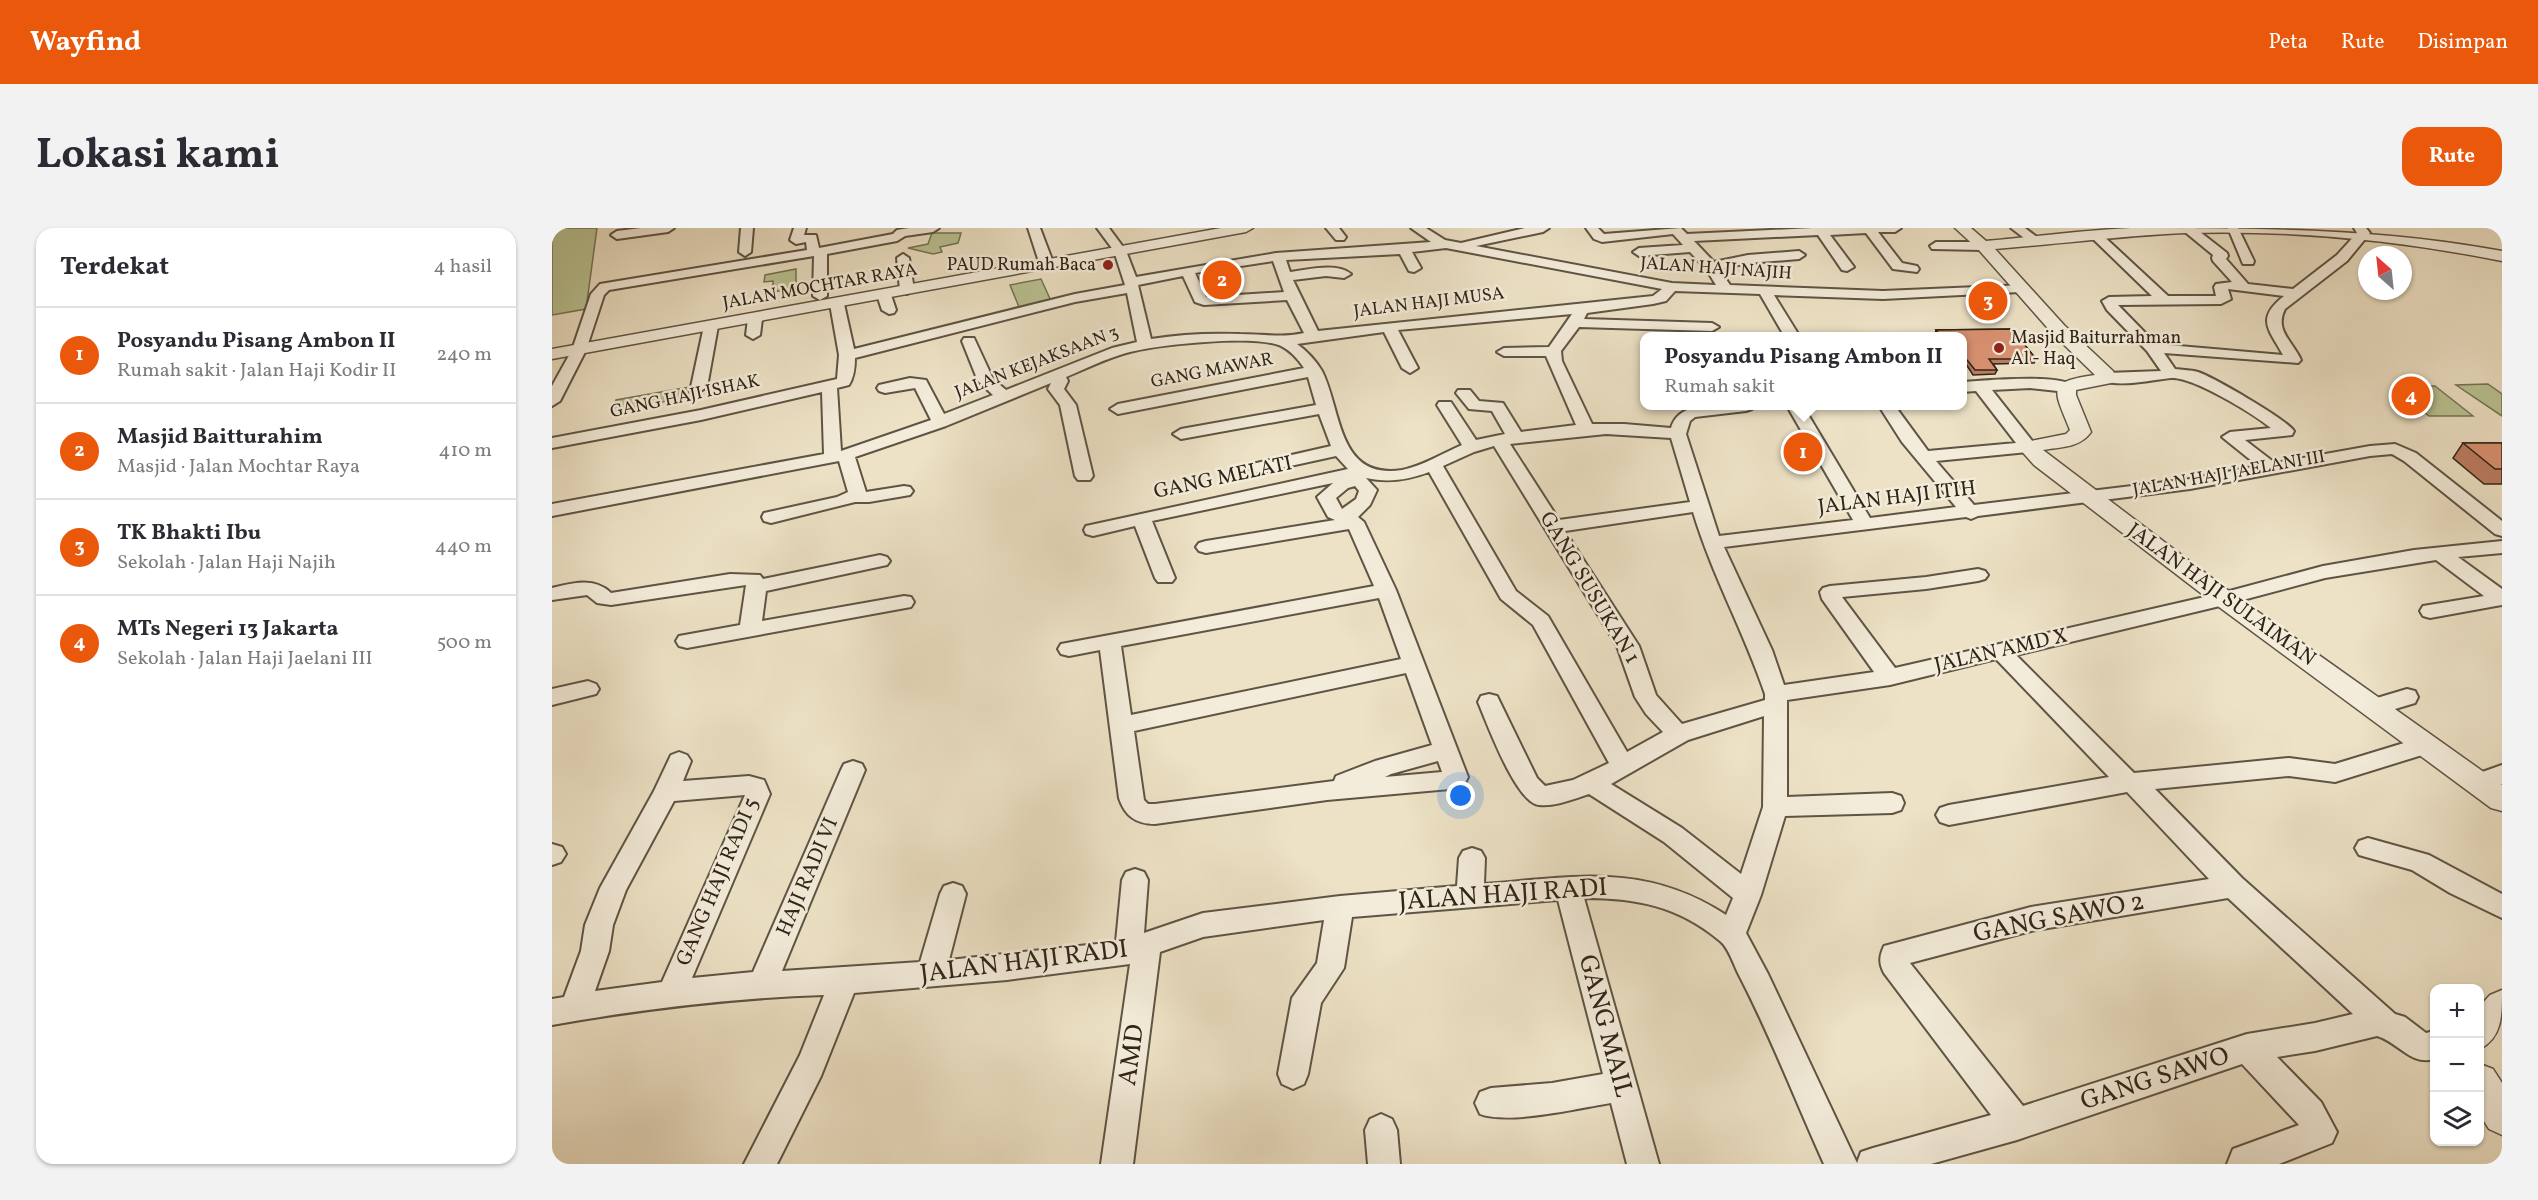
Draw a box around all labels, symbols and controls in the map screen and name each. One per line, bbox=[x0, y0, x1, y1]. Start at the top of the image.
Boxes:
text: Wayfind bbox=[30, 23, 141, 62]
text: Peta bbox=[2269, 28, 2308, 57]
text: Rute bbox=[2341, 28, 2384, 57]
text: Disimpan bbox=[2417, 28, 2508, 57]
text: Lokasi kami bbox=[36, 127, 280, 186]
button: Rute bbox=[2402, 127, 2502, 186]
north arrow bbox=[2358, 246, 2412, 300]
text: Terdekat bbox=[60, 249, 169, 285]
street label: JALAN HAJI NAJIH bbox=[1639, 251, 1793, 287]
text: 4 hasil bbox=[434, 253, 492, 281]
place label: PAUD Rumah Baca bbox=[947, 253, 1096, 278]
pin: 2 bbox=[1202, 257, 1242, 302]
street label: JALAN MOCHTAR RAYA bbox=[721, 258, 920, 316]
marker: PAUD Rumah Baca bbox=[1101, 258, 1115, 272]
pin: 3 bbox=[1968, 278, 2008, 324]
street label: JALAN HAJI MUSA bbox=[1352, 281, 1506, 325]
street label: JALAN KEJAKSAAN 3 bbox=[951, 320, 1123, 406]
text: Posyandu Pisang Ambon II bbox=[117, 326, 395, 357]
place label: Masjid Baiturrahman Al - Haq bbox=[2011, 326, 2181, 372]
popup bbox=[1640, 332, 1967, 410]
text: 1 bbox=[75, 341, 84, 369]
text: 240 m bbox=[437, 341, 492, 369]
marker: Masjid Baiturrahman Al - Haq bbox=[1992, 341, 2006, 355]
text: Posyandu Pisang Ambon II bbox=[1664, 342, 1943, 373]
street label: GANG MAWAR bbox=[1149, 347, 1275, 395]
text: Rumah sakit · Jalan Haji Kodir II bbox=[117, 357, 396, 385]
street label: GANG HAJI ISHAK bbox=[608, 369, 762, 425]
text: Rumah sakit bbox=[1664, 373, 1775, 401]
pin: 4 bbox=[2392, 374, 2430, 418]
text: Masjid Baitturahim bbox=[117, 422, 323, 453]
pin: 1 bbox=[1784, 430, 1822, 474]
text: 2 bbox=[74, 437, 85, 465]
text: 410 m bbox=[439, 437, 492, 465]
street label: JALAN HAJI JAELANI III bbox=[2131, 445, 2327, 503]
street label: GANG MELATI bbox=[1151, 449, 1295, 507]
text: Masjid · Jalan Mochtar Raya bbox=[117, 453, 360, 481]
street label: JALAN HAJI ITIH bbox=[1816, 474, 1978, 522]
street label: GANG SUSUKAN 1 bbox=[1532, 506, 1646, 670]
street label: JALAN HAJI SULAIMAN bbox=[2121, 517, 2321, 673]
text: TK Bhakti Ibu bbox=[117, 518, 261, 549]
text: 3 bbox=[74, 533, 85, 561]
text: 440 m bbox=[435, 533, 492, 561]
text: Sekolah · Jalan Haji Najih bbox=[117, 549, 336, 577]
text: MTs Negeri 13 Jakarta bbox=[117, 614, 339, 645]
street label: JALAN AMD X bbox=[1932, 622, 2070, 680]
text: 4 bbox=[73, 629, 86, 657]
text: 500 m bbox=[437, 629, 492, 657]
text: Sekolah · Jalan Haji Jaelani III bbox=[117, 645, 373, 673]
your location bbox=[1446, 781, 1475, 810]
street label: GANG HAJI RADI 5 bbox=[669, 793, 767, 971]
street label: HAJI RADI VI bbox=[770, 813, 846, 941]
street label: JALAN HAJI RADI bbox=[1397, 870, 1609, 920]
street label: GANG SAWO 2 bbox=[1970, 884, 2148, 952]
street label: JALAN HAJI RADI bbox=[918, 931, 1130, 993]
street label: GANG MAIL bbox=[1569, 951, 1641, 1102]
map controls bbox=[2430, 984, 2484, 1146]
button: + bbox=[2430, 984, 2484, 1038]
street label: AMD bbox=[1110, 1022, 1154, 1088]
street label: GANG SAWO bbox=[2076, 1038, 2234, 1120]
button: − bbox=[2430, 1038, 2484, 1092]
button: layers bbox=[2430, 1092, 2484, 1146]

